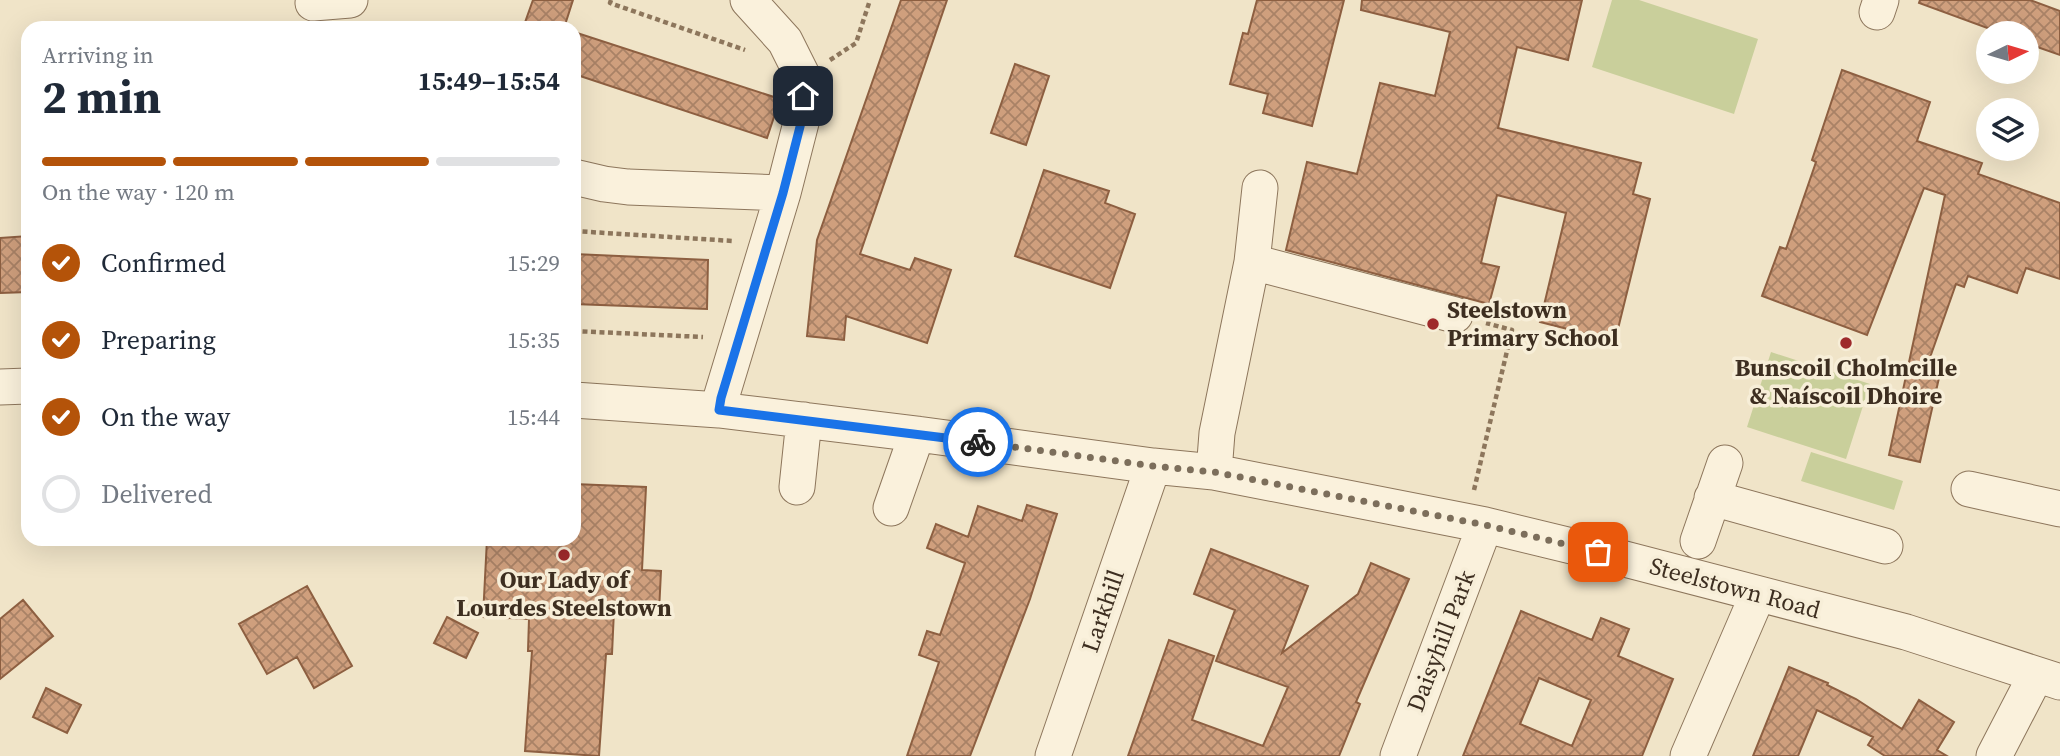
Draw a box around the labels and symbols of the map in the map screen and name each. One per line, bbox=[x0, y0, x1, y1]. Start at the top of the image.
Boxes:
north arrow bbox=[1976, 21, 2039, 84]
pin bbox=[773, 66, 833, 126]
place label: Steelstown Primary School bbox=[1447, 293, 1619, 354]
marker: Steelstown Primary School bbox=[1425, 316, 1441, 332]
marker: Bunscoil Cholmcille & Naíscoil Dhoire bbox=[1838, 335, 1854, 351]
place label: Bunscoil Cholmcille & Naíscoil Dhoire bbox=[1735, 351, 1957, 412]
courier bbox=[943, 407, 1013, 477]
pin bbox=[1568, 522, 1628, 582]
marker: Our Lady of Lourdes Steelstown bbox=[556, 547, 572, 563]
street label: Steelstown Road bbox=[1646, 549, 1825, 626]
place label: Our Lady of Lourdes Steelstown bbox=[456, 563, 672, 624]
street label: Daisyhill Park bbox=[1398, 564, 1483, 716]
street label: Larkhill bbox=[1073, 565, 1132, 657]

